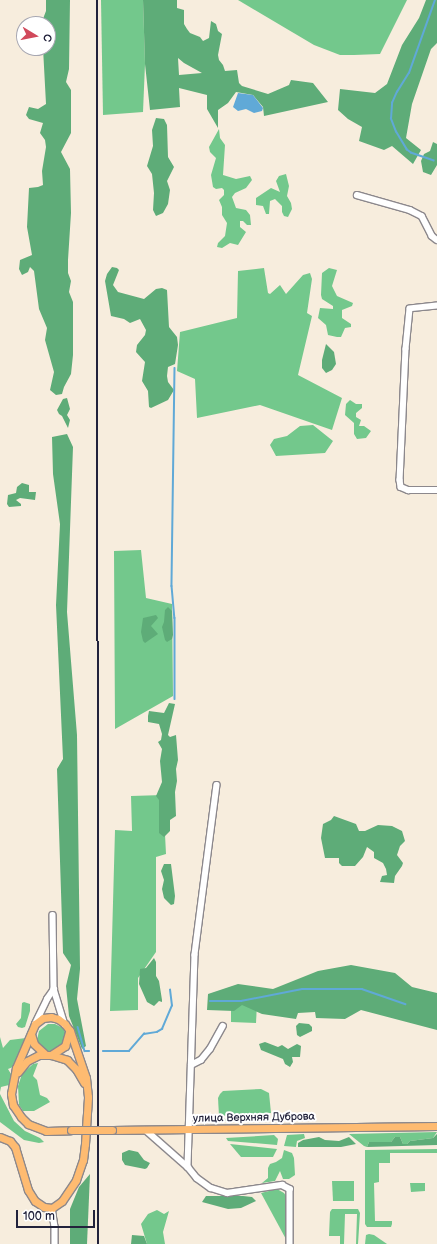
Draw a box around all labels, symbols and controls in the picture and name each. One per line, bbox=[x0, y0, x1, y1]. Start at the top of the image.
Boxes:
north arrow bbox=[16, 16, 56, 56]
text: С bbox=[40, 33, 54, 43]
street label: улица Верхняя Дуброва bbox=[193, 1110, 315, 1126]
scale bar bbox=[18, 1202, 97, 1228]
text: 100 m bbox=[23, 1209, 55, 1224]

